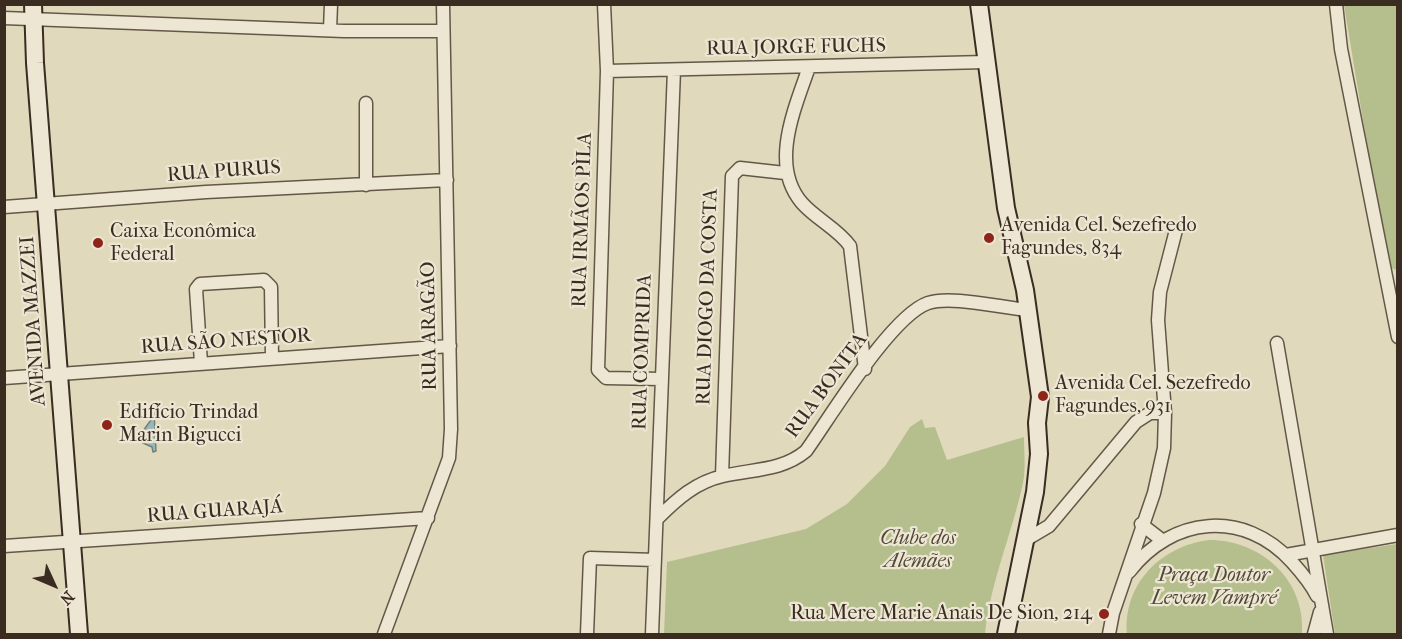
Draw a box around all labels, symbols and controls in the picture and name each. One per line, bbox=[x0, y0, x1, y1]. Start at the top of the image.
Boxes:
street label: RUA JORGE FUCHS bbox=[706, 34, 886, 62]
street label: RUA IRMÃOS PÌLA bbox=[568, 132, 598, 308]
street label: RUA PURUS bbox=[166, 156, 282, 188]
street label: RUA DIOGO DA COSTA bbox=[692, 188, 724, 406]
place label: Avenida Cel. Sezefredo Fagundes, 834 bbox=[1001, 214, 1197, 261]
place label: Caixa Econômica Federal bbox=[110, 220, 256, 267]
marker: Avenida Cel. Sezefredo Fagundes, 834 bbox=[982, 231, 996, 245]
street label: AVENIDA MAZZEI bbox=[16, 235, 52, 407]
marker: Caixa Econômica Federal bbox=[91, 236, 105, 250]
street label: RUA ARAGÃO bbox=[417, 261, 443, 391]
street label: RUA COMPRIDA bbox=[628, 274, 658, 430]
street label: RUA SÃO NESTOR bbox=[140, 324, 312, 360]
street label: RUA BONITA bbox=[781, 329, 873, 443]
place label: Avenida Cel. Sezefredo Fagundes, 931 bbox=[1055, 372, 1251, 419]
marker: Avenida Cel. Sezefredo Fagundes, 931 bbox=[1036, 389, 1050, 403]
place label: Edifício Trindad Marin Bigucci bbox=[119, 401, 258, 448]
marker: Edifício Trindad Marin Bigucci bbox=[100, 418, 114, 432]
street label: RUA GUARAJÁ bbox=[146, 495, 284, 529]
park label: Clube dos Alemães bbox=[880, 527, 956, 574]
north arrow bbox=[24, 555, 84, 615]
park label: Praça Doutor Levem Vampré bbox=[1151, 564, 1277, 611]
text: N bbox=[56, 587, 78, 609]
place label: Rua Mere Marie Anais De Sion, 214 bbox=[790, 602, 1092, 626]
marker: Rua Mere Marie Anais De Sion, 214 bbox=[1097, 607, 1111, 621]

